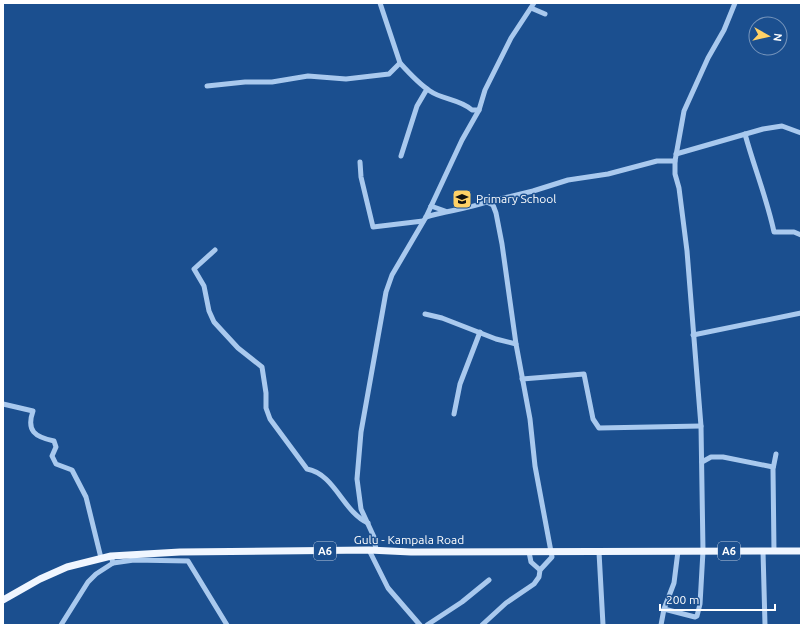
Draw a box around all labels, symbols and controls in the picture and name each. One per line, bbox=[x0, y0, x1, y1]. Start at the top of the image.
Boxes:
north arrow bbox=[748, 16, 788, 56]
text: N bbox=[771, 32, 784, 42]
school or university icon: Primary School bbox=[451, 188, 473, 210]
place label: Primary School bbox=[476, 192, 556, 205]
street label: Gulu - Kampala Road bbox=[354, 533, 464, 546]
road number: A6 bbox=[314, 542, 336, 560]
road number: A6 bbox=[718, 542, 740, 560]
scale bar bbox=[660, 586, 775, 612]
text: 200 m bbox=[666, 593, 699, 606]

